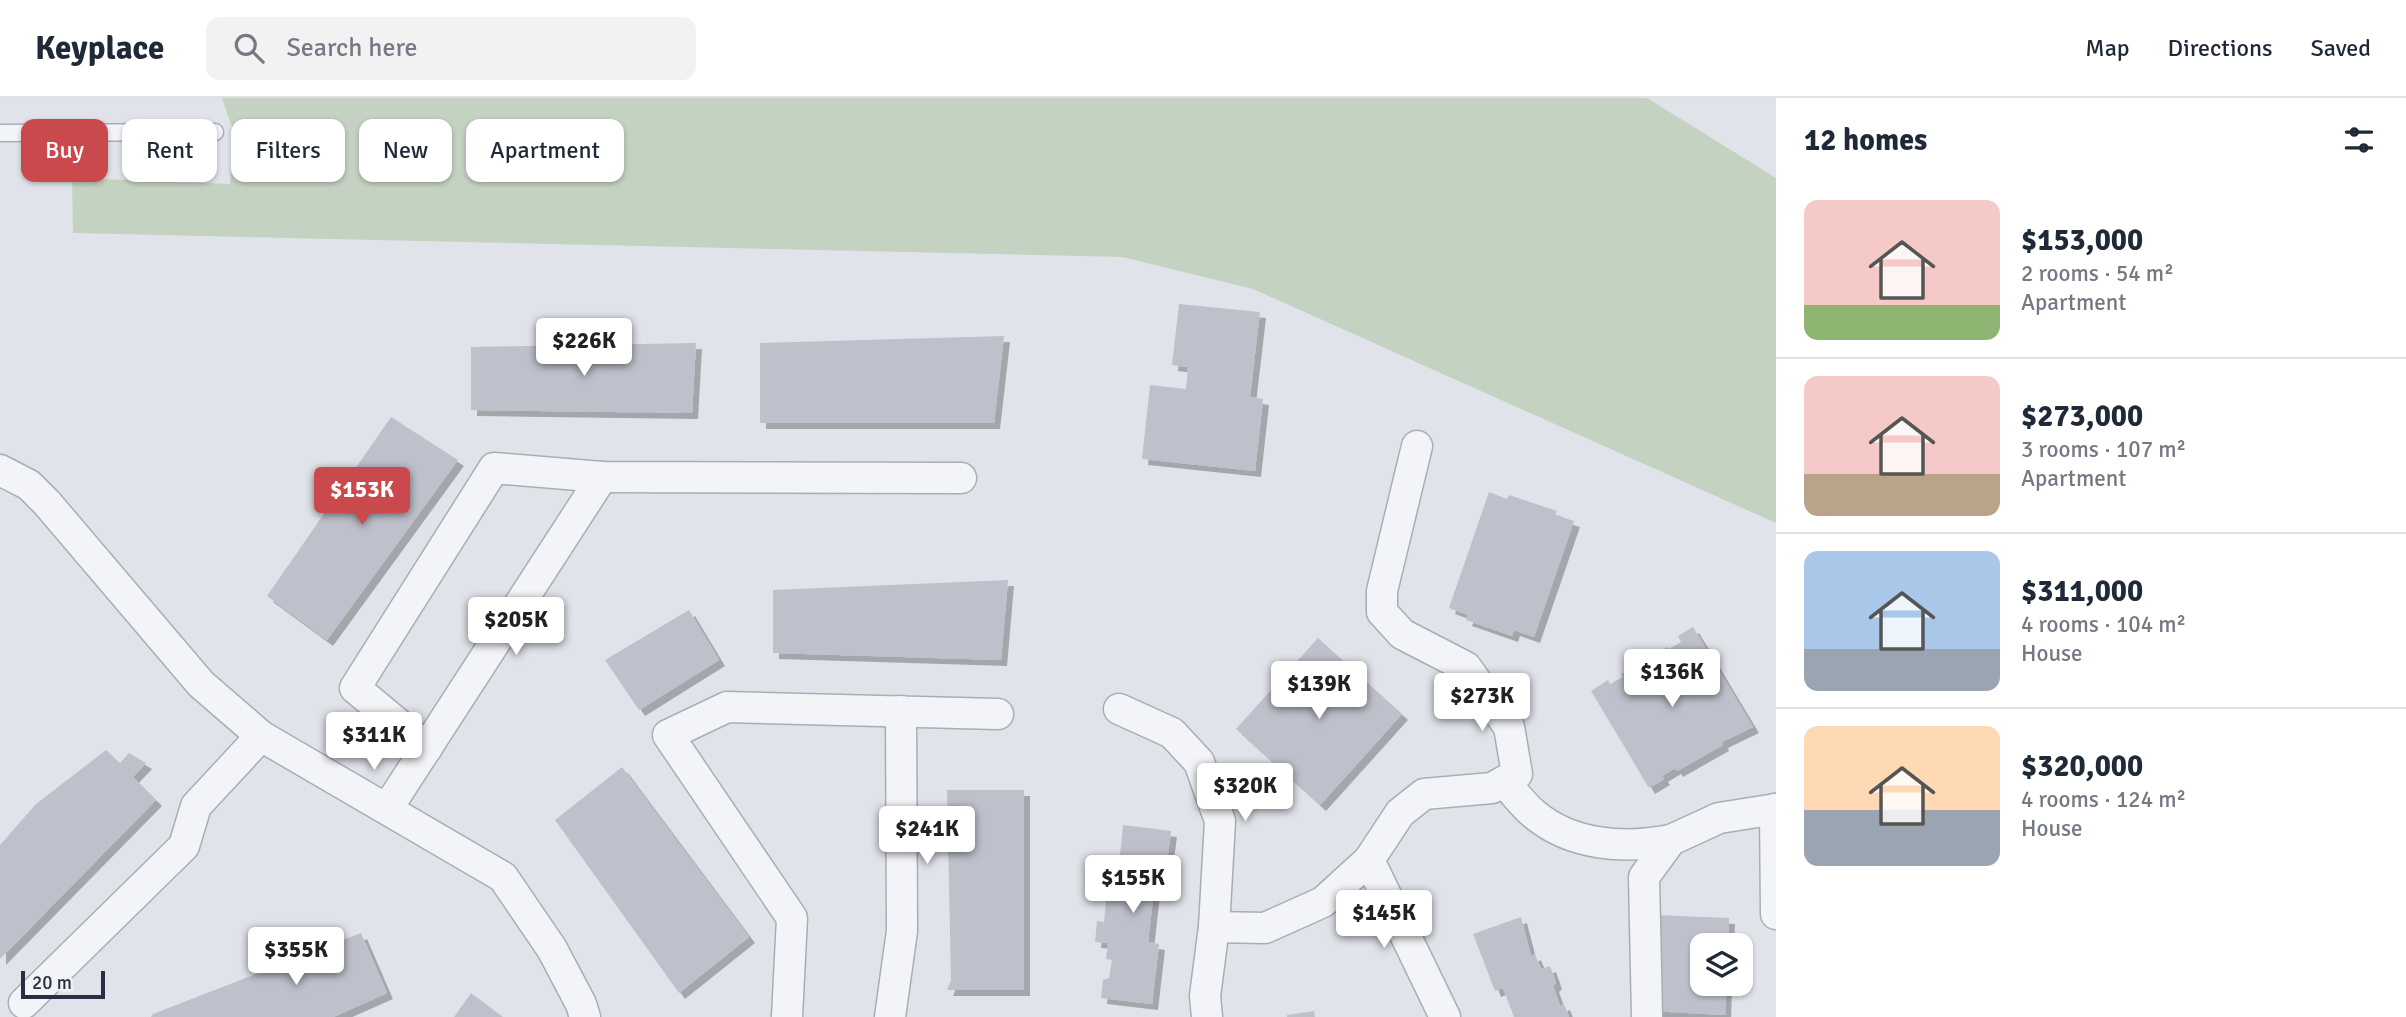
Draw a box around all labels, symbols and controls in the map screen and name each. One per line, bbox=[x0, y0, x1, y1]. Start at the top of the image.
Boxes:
search box bbox=[206, 17, 696, 80]
text: Keyplace bbox=[35, 28, 164, 69]
icon: search bbox=[230, 29, 268, 67]
text: Search here bbox=[286, 32, 418, 64]
text: Map bbox=[2085, 33, 2130, 63]
text: Directions bbox=[2168, 33, 2273, 63]
text: Saved bbox=[2311, 33, 2371, 63]
chip: Buy bbox=[21, 119, 108, 182]
chip: Rent bbox=[122, 119, 217, 182]
chip: Filters bbox=[231, 119, 345, 182]
chip: New bbox=[359, 119, 452, 182]
chip: Apartment bbox=[466, 119, 624, 182]
icon: filters bbox=[2340, 121, 2378, 159]
text: 12 homes bbox=[1804, 122, 1927, 159]
text: $153,000 bbox=[2021, 222, 2143, 259]
icon: home bbox=[1860, 228, 1944, 312]
text: 2 rooms · 54 m² bbox=[2021, 259, 2174, 288]
text: Apartment bbox=[2021, 288, 2126, 317]
pin: $226K bbox=[535, 318, 633, 378]
text: $226K bbox=[552, 326, 616, 355]
text: $273,000 bbox=[2021, 398, 2143, 435]
icon: home bbox=[1860, 404, 1944, 488]
text: 3 rooms · 107 m² bbox=[2021, 435, 2186, 464]
text: Apartment bbox=[2021, 464, 2126, 493]
pin: $153K bbox=[313, 468, 411, 527]
text: $153K bbox=[330, 475, 394, 504]
text: $311,000 bbox=[2021, 573, 2143, 610]
icon: home bbox=[1860, 579, 1944, 663]
pin: $205K bbox=[467, 598, 565, 657]
text: $205K bbox=[484, 605, 548, 634]
text: 4 rooms · 104 m² bbox=[2021, 610, 2186, 639]
text: House bbox=[2021, 639, 2083, 668]
pin: $136K bbox=[1623, 650, 1721, 709]
text: $136K bbox=[1640, 657, 1704, 686]
pin: $139K bbox=[1270, 662, 1368, 721]
text: $139K bbox=[1287, 669, 1351, 698]
pin: $273K bbox=[1433, 674, 1531, 733]
text: $273K bbox=[1450, 681, 1514, 710]
pin: $311K bbox=[325, 712, 423, 772]
text: $311K bbox=[342, 720, 406, 749]
text: $320,000 bbox=[2021, 748, 2143, 785]
icon: home bbox=[1860, 754, 1944, 838]
pin: $320K bbox=[1196, 764, 1294, 823]
text: $320K bbox=[1213, 771, 1277, 800]
text: 4 rooms · 124 m² bbox=[2021, 785, 2186, 814]
pin: $241K bbox=[878, 806, 976, 866]
text: $241K bbox=[895, 814, 959, 843]
text: House bbox=[2021, 814, 2083, 843]
pin: $155K bbox=[1084, 856, 1182, 915]
text: $155K bbox=[1101, 863, 1165, 892]
pin: $145K bbox=[1335, 890, 1433, 950]
text: $145K bbox=[1352, 898, 1416, 927]
pin: $355K bbox=[247, 928, 345, 987]
map controls bbox=[1690, 933, 1753, 996]
button: layers bbox=[1690, 933, 1753, 996]
text: $355K bbox=[264, 935, 328, 964]
scale bar bbox=[21, 968, 105, 1000]
text: 20 m bbox=[32, 971, 72, 995]

